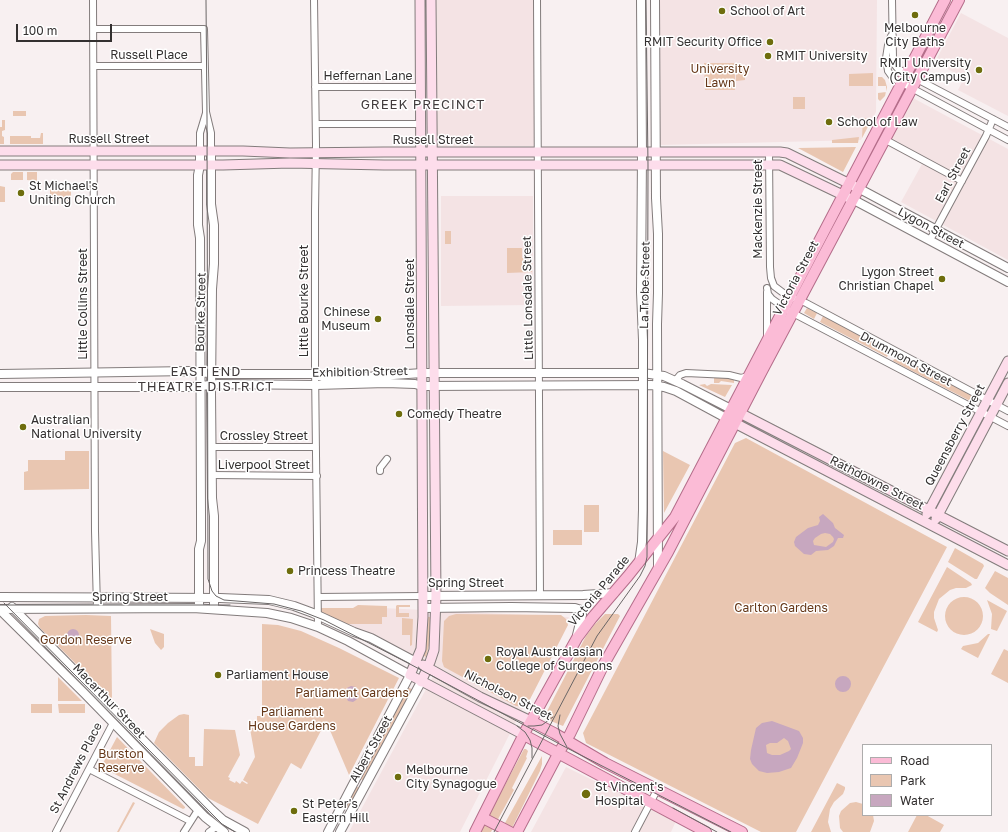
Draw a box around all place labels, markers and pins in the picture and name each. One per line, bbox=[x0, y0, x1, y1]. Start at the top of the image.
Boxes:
place label: School of Art bbox=[730, 4, 805, 18]
marker: School of Art bbox=[717, 6, 727, 16]
marker: Melbourne City Baths bbox=[910, 10, 920, 20]
place label: Melbourne City Baths bbox=[884, 21, 946, 49]
place label: RMIT Security Office bbox=[644, 35, 762, 49]
marker: RMIT Security Office bbox=[765, 37, 775, 47]
place label: RMIT University bbox=[776, 49, 867, 63]
marker: RMIT University bbox=[763, 51, 773, 61]
place label: RMIT University (City Campus) bbox=[880, 56, 971, 84]
marker: RMIT University (City Campus) bbox=[974, 65, 984, 75]
place label: School of Law bbox=[837, 115, 918, 129]
marker: School of Law bbox=[824, 117, 834, 127]
place label: St Michael's Uniting Church bbox=[29, 179, 115, 207]
marker: St Michael's Uniting Church bbox=[16, 188, 26, 198]
place label: Lygon Street Christian Chapel bbox=[839, 265, 934, 293]
marker: Lygon Street Christian Chapel bbox=[937, 274, 947, 284]
place label: Chinese Museum bbox=[321, 305, 370, 333]
marker: Chinese Museum bbox=[373, 314, 383, 324]
place label: Comedy Theatre bbox=[407, 407, 502, 421]
marker: Comedy Theatre bbox=[394, 409, 404, 419]
place label: Australian National University bbox=[31, 413, 142, 441]
marker: Australian National University bbox=[18, 422, 28, 432]
place label: Princess Theatre bbox=[298, 564, 395, 578]
marker: Princess Theatre bbox=[285, 566, 295, 576]
place label: Royal Australasian College of Surgeons bbox=[496, 645, 612, 673]
marker: Royal Australasian College of Surgeons bbox=[483, 654, 493, 664]
place label: Parliament House bbox=[226, 668, 329, 682]
marker: Parliament House bbox=[213, 670, 223, 680]
place label: Melbourne City Synagogue bbox=[406, 763, 497, 791]
marker: Melbourne City Synagogue bbox=[393, 772, 403, 782]
place label: St Vincent's Hospital bbox=[595, 780, 664, 808]
marker: St Vincent's Hospital bbox=[580, 788, 592, 800]
place label: St Peter's Eastern Hill bbox=[302, 797, 369, 825]
marker: St Peter's Eastern Hill bbox=[289, 806, 299, 816]

